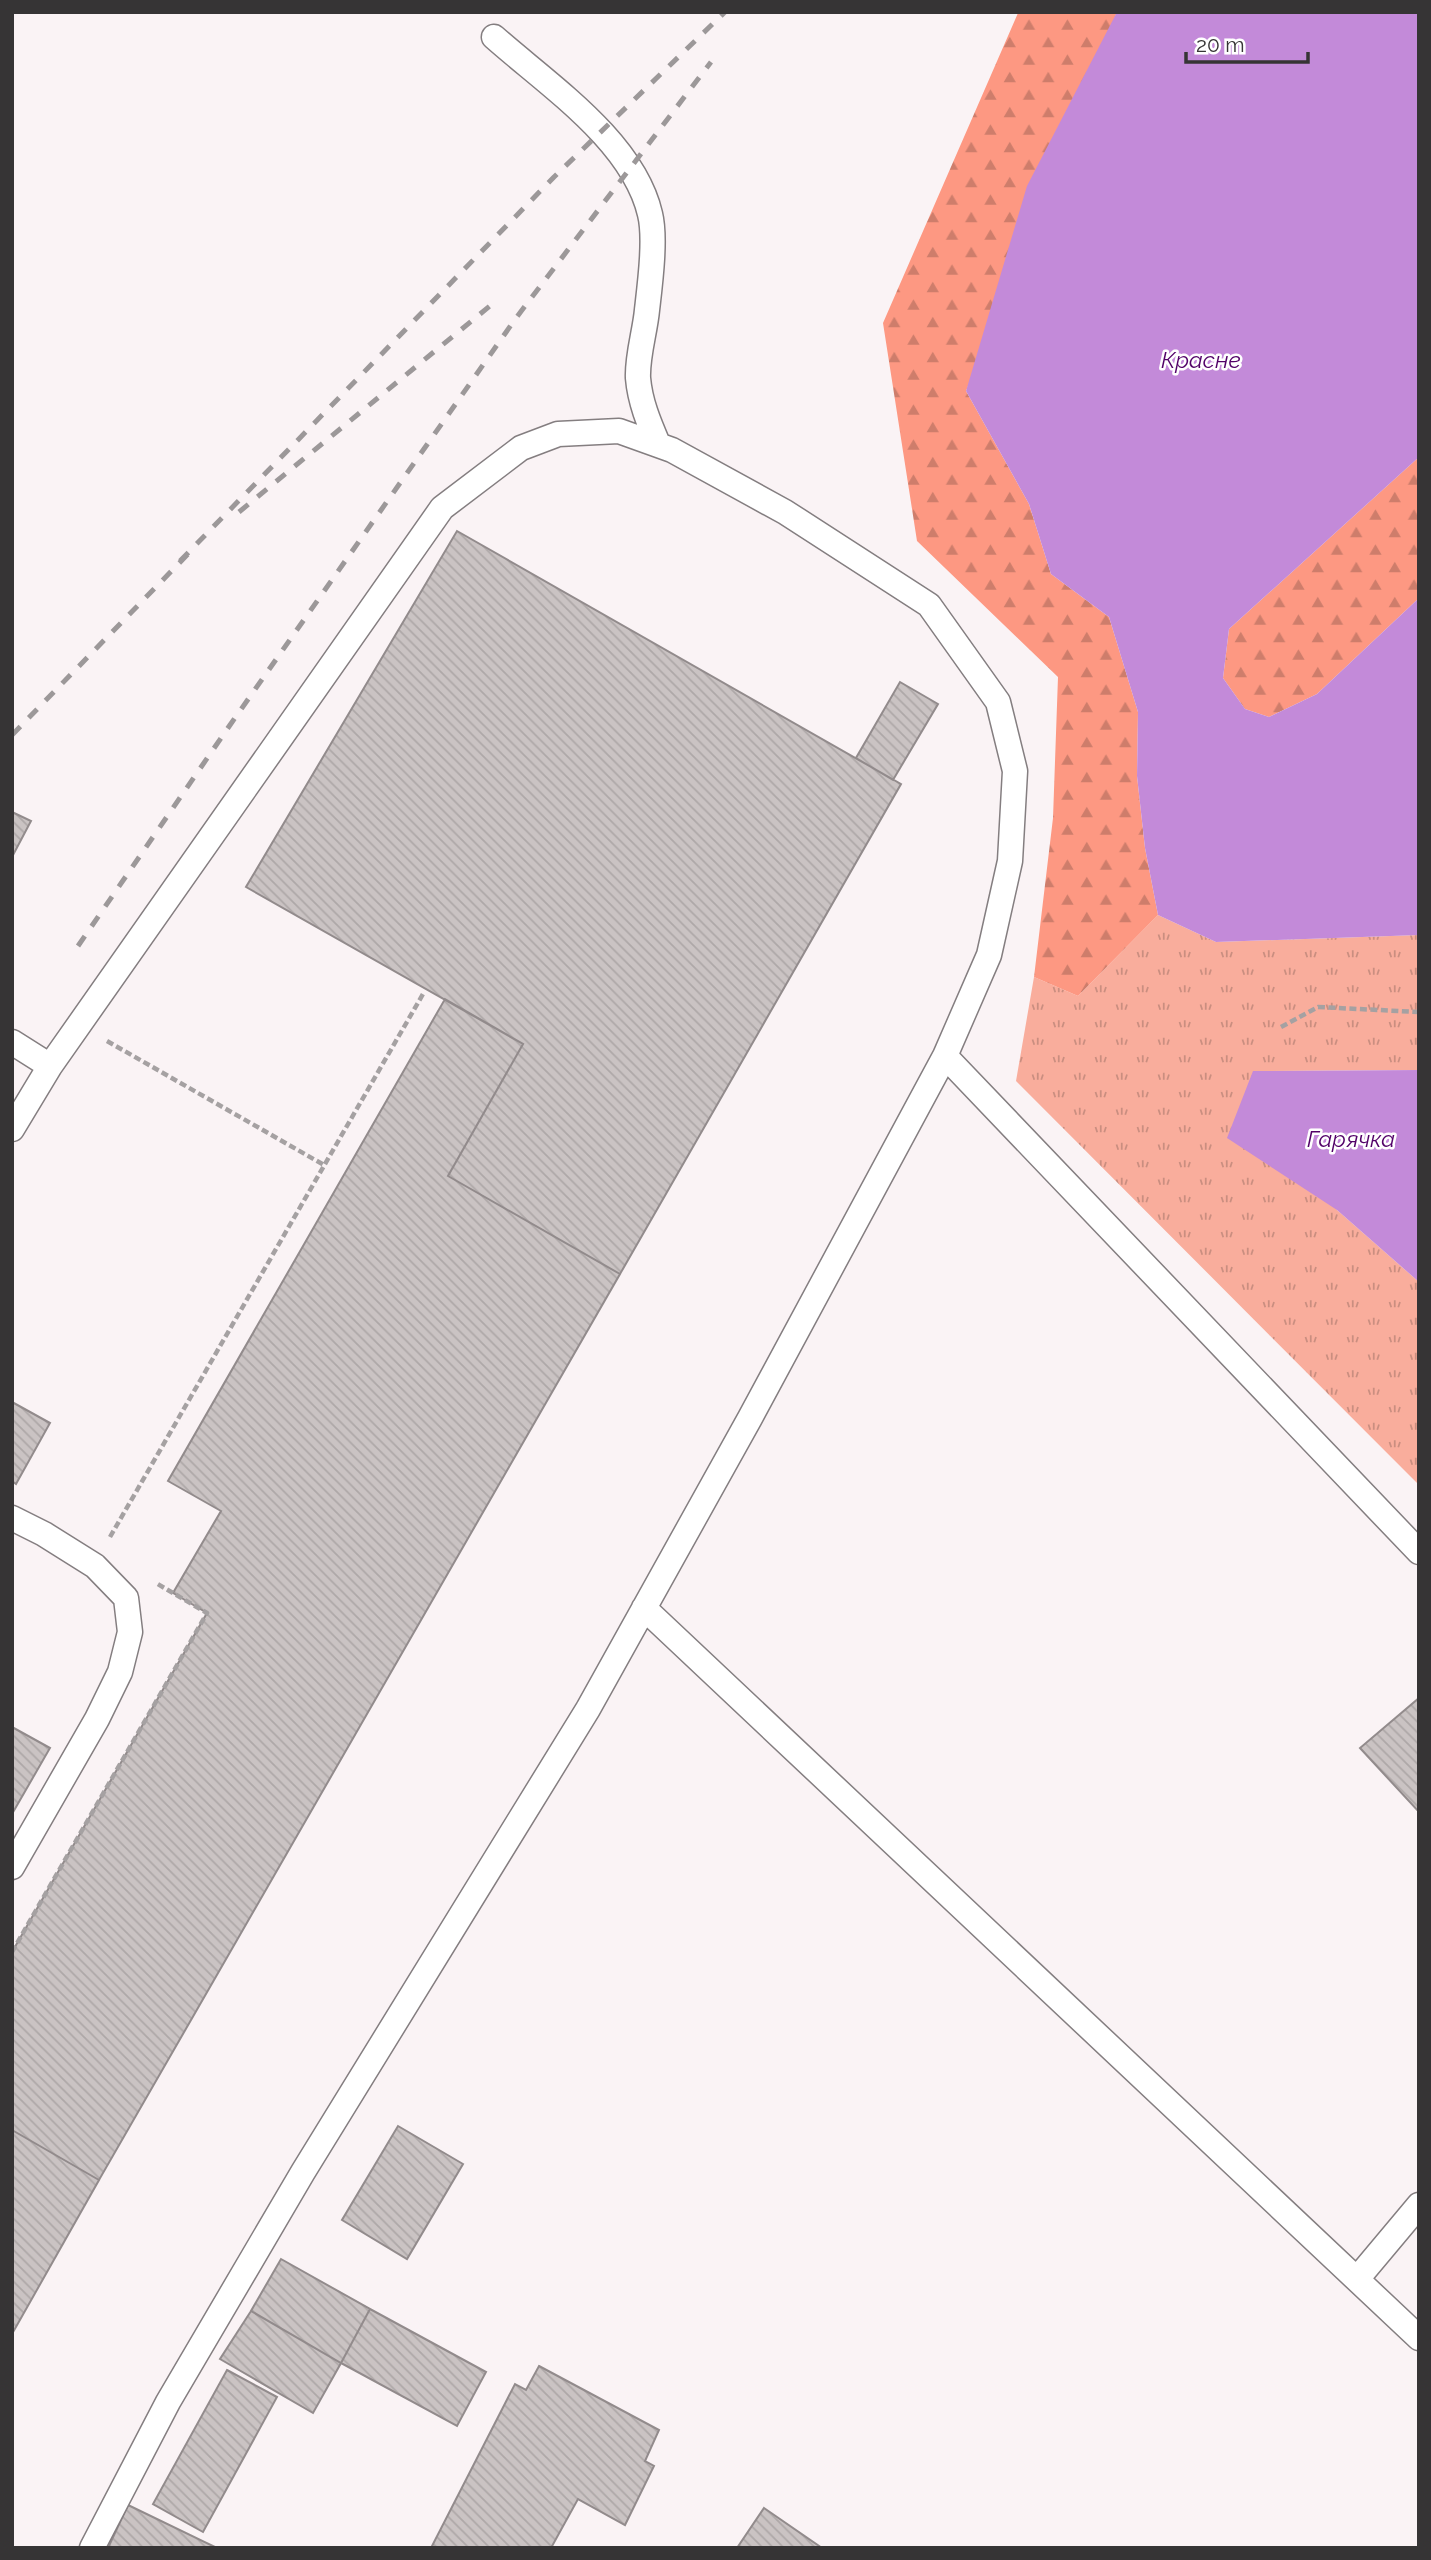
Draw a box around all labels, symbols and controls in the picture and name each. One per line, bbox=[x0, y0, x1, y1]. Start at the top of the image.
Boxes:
scale bar bbox=[1186, 21, 1308, 65]
text: 20 m bbox=[1196, 32, 1244, 57]
water label: Красне bbox=[1161, 346, 1241, 373]
water label: Гарячка bbox=[1307, 1125, 1395, 1152]

